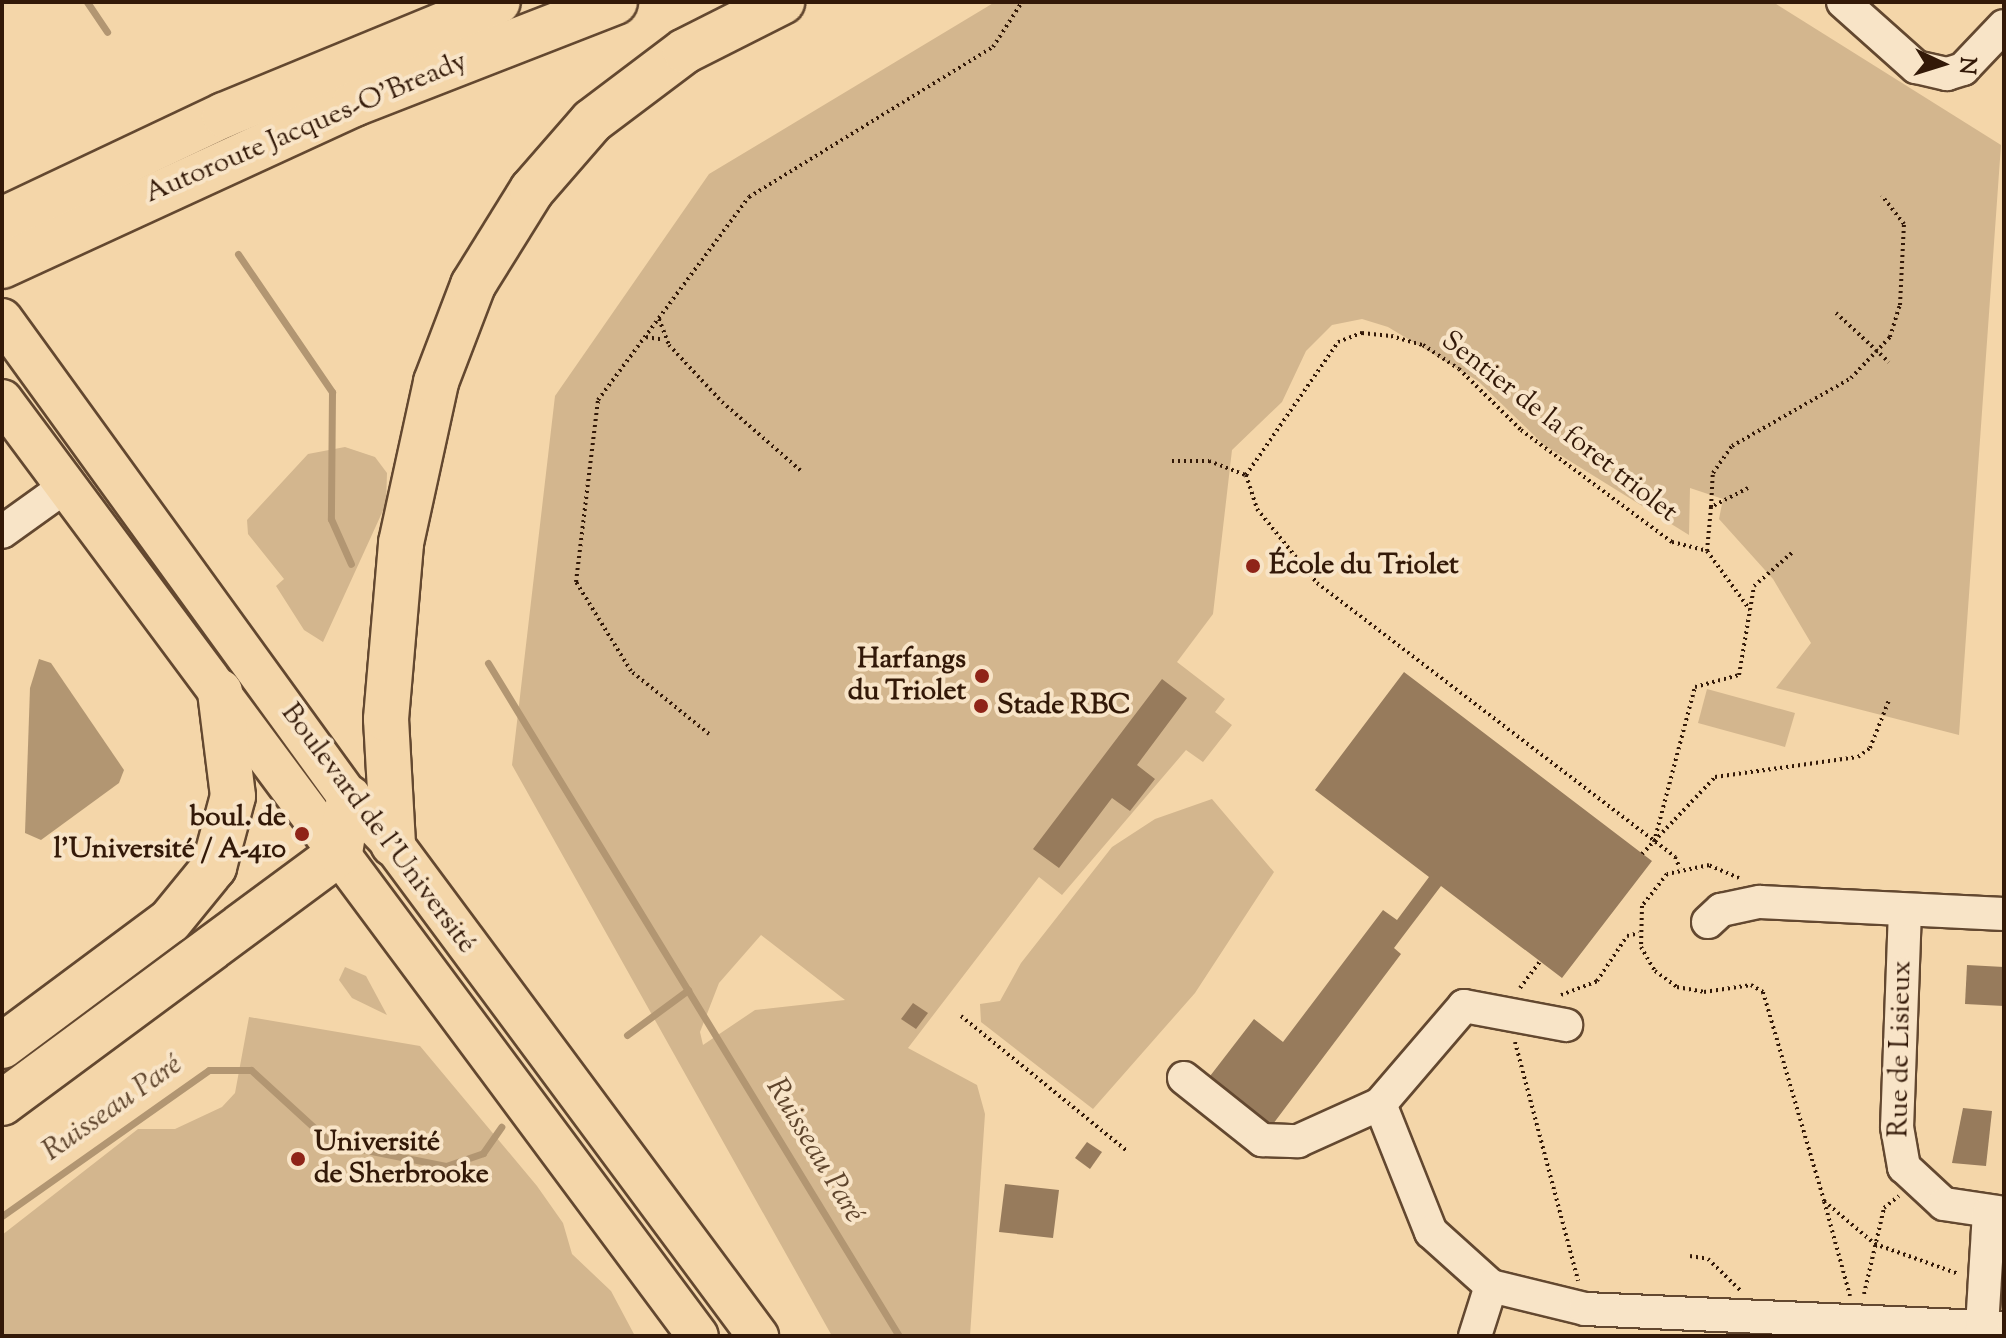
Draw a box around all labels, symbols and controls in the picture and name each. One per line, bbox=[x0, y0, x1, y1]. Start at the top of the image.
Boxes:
north arrow bbox=[1902, 24, 1982, 104]
street label: Autoroute Jacques-O'Bready bbox=[140, 45, 472, 211]
text: N bbox=[1949, 56, 1983, 76]
street label: Sentier de la foret triolet bbox=[1434, 324, 1684, 530]
place label: École du Triolet bbox=[1269, 549, 1459, 583]
marker: École du Triolet bbox=[1244, 557, 1262, 575]
place label: Harfangs du Triolet bbox=[848, 643, 966, 709]
marker: Harfangs du Triolet bbox=[973, 667, 991, 685]
place label: Stade RBC bbox=[997, 689, 1131, 723]
street label: Boulevard de l'Université bbox=[273, 697, 483, 961]
marker: Stade RBC bbox=[972, 697, 990, 715]
place label: boul. de l'Université / A-410 bbox=[54, 801, 286, 867]
marker: boul. de l'Université / A-410 bbox=[293, 825, 311, 843]
street label: Rue de Lisieux bbox=[1883, 960, 1919, 1138]
water label: Ruisseau Paré bbox=[36, 1048, 190, 1170]
water label: Ruisseau Paré bbox=[757, 1072, 871, 1230]
place label: Université de Sherbrooke bbox=[314, 1126, 489, 1192]
marker: Université de Sherbrooke bbox=[289, 1150, 307, 1168]

